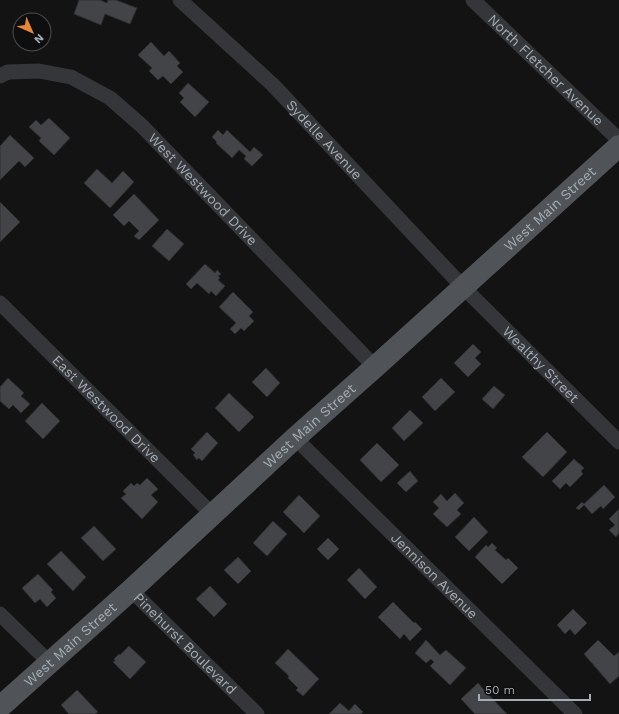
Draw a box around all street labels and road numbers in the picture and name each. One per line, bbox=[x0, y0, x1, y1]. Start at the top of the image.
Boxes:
street label: North Fletcher Avenue bbox=[485, 11, 607, 129]
street label: Sydelle Avenue bbox=[283, 97, 366, 183]
street label: West Westwood Drive bbox=[145, 130, 261, 248]
street label: West Main Street bbox=[501, 163, 599, 254]
street label: Wealthy Street bbox=[499, 323, 582, 406]
street label: East Westwood Drive bbox=[49, 352, 164, 466]
street label: West Main Street bbox=[260, 380, 359, 471]
street label: Jennison Avenue bbox=[388, 529, 481, 622]
street label: Pinehurst Boulevard bbox=[131, 589, 240, 697]
street label: West Main Street bbox=[21, 599, 120, 690]

